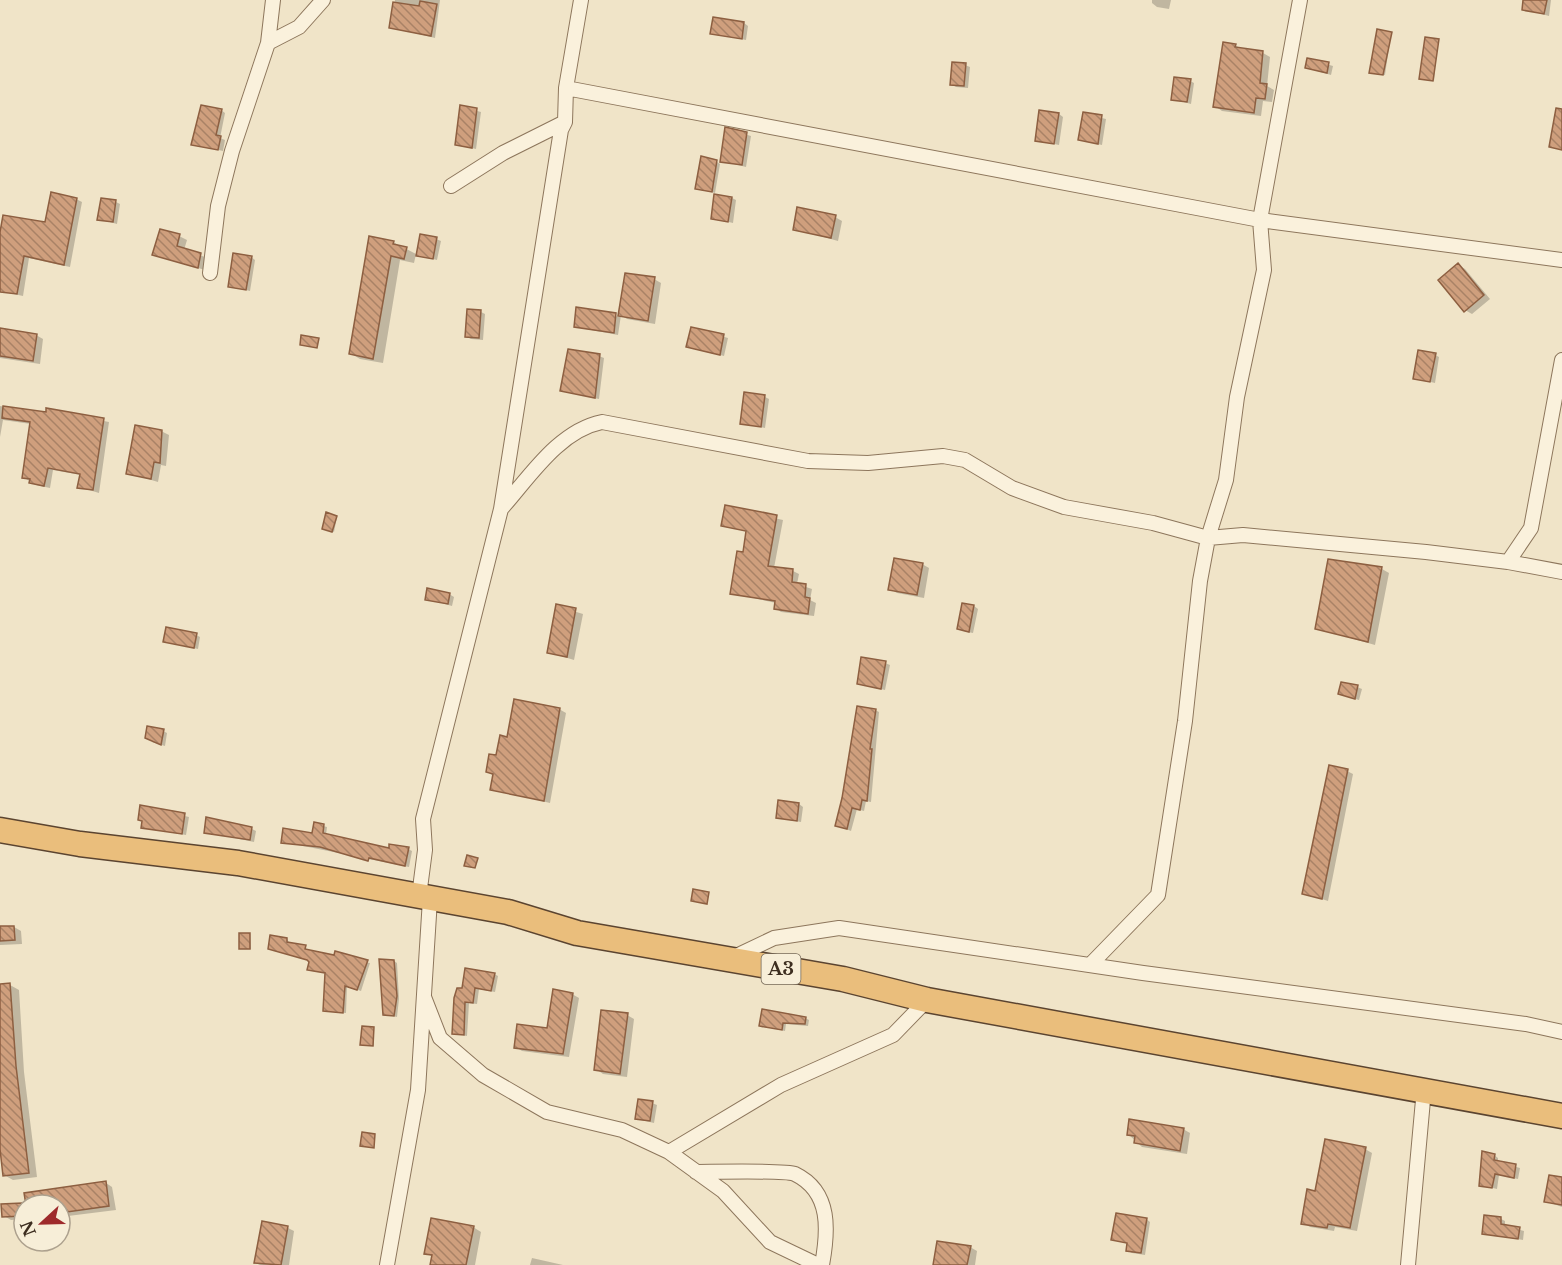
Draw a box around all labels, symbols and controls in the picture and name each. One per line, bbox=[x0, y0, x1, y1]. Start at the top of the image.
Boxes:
road number: A3 bbox=[762, 954, 800, 984]
north arrow bbox=[12, 1193, 72, 1253]
text: N bbox=[16, 1218, 40, 1239]

